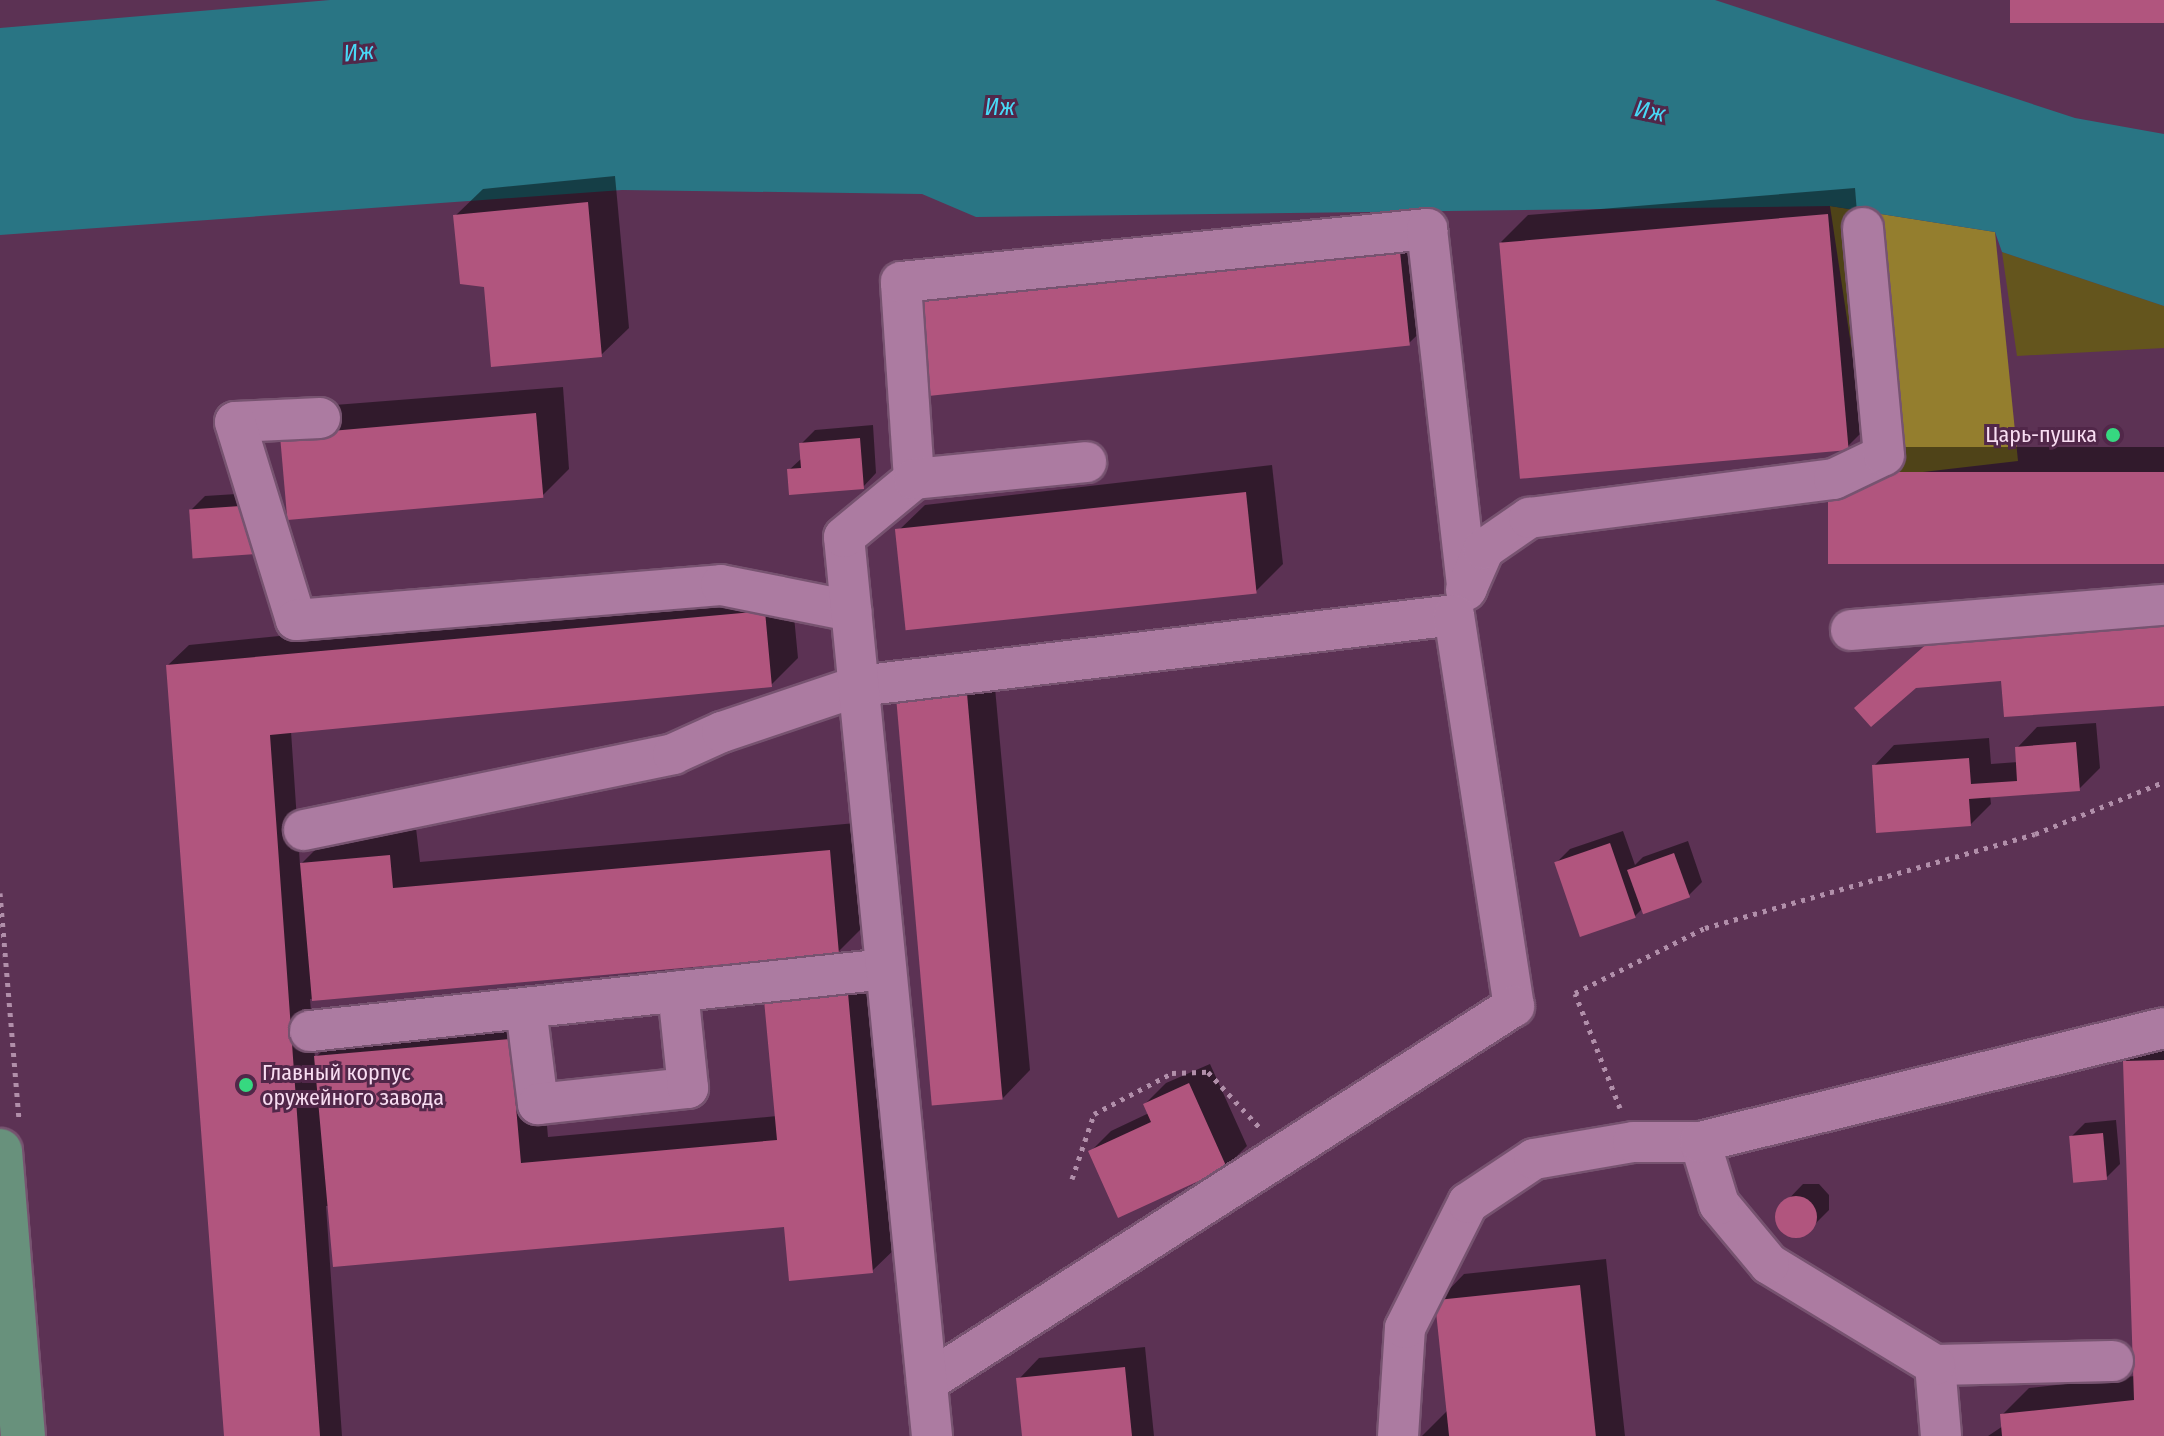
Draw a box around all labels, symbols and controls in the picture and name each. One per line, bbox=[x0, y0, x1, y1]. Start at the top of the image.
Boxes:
water label: Иж bbox=[342, 37, 376, 69]
water label: Иж bbox=[985, 94, 1015, 122]
water label: Иж bbox=[1632, 95, 1668, 129]
place label: Царь-пушка bbox=[1985, 422, 2097, 448]
marker: Царь-пушка bbox=[2104, 426, 2122, 444]
place label: Главный корпус оружейного завода bbox=[262, 1059, 444, 1110]
marker: Главный корпус оружейного завода bbox=[237, 1076, 255, 1094]

